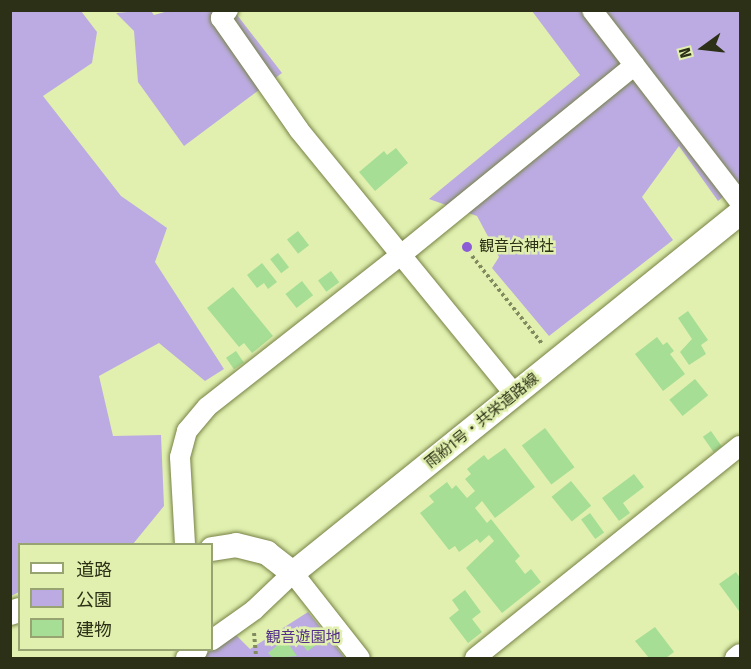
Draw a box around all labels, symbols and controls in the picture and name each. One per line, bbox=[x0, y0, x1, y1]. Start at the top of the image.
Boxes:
north arrow bbox=[673, 18, 733, 78]
text: N bbox=[675, 46, 696, 60]
place label: 観音台神社 bbox=[479, 238, 554, 256]
marker: 観音台神社 bbox=[460, 240, 474, 254]
street label: 雨紛1号・共栄道路線 bbox=[422, 370, 542, 472]
legend bbox=[18, 543, 213, 651]
text: 道路 bbox=[76, 559, 112, 581]
text: 公園 bbox=[76, 589, 112, 611]
text: 建物 bbox=[76, 619, 112, 641]
park label: 観音遊園地 bbox=[266, 629, 340, 647]

